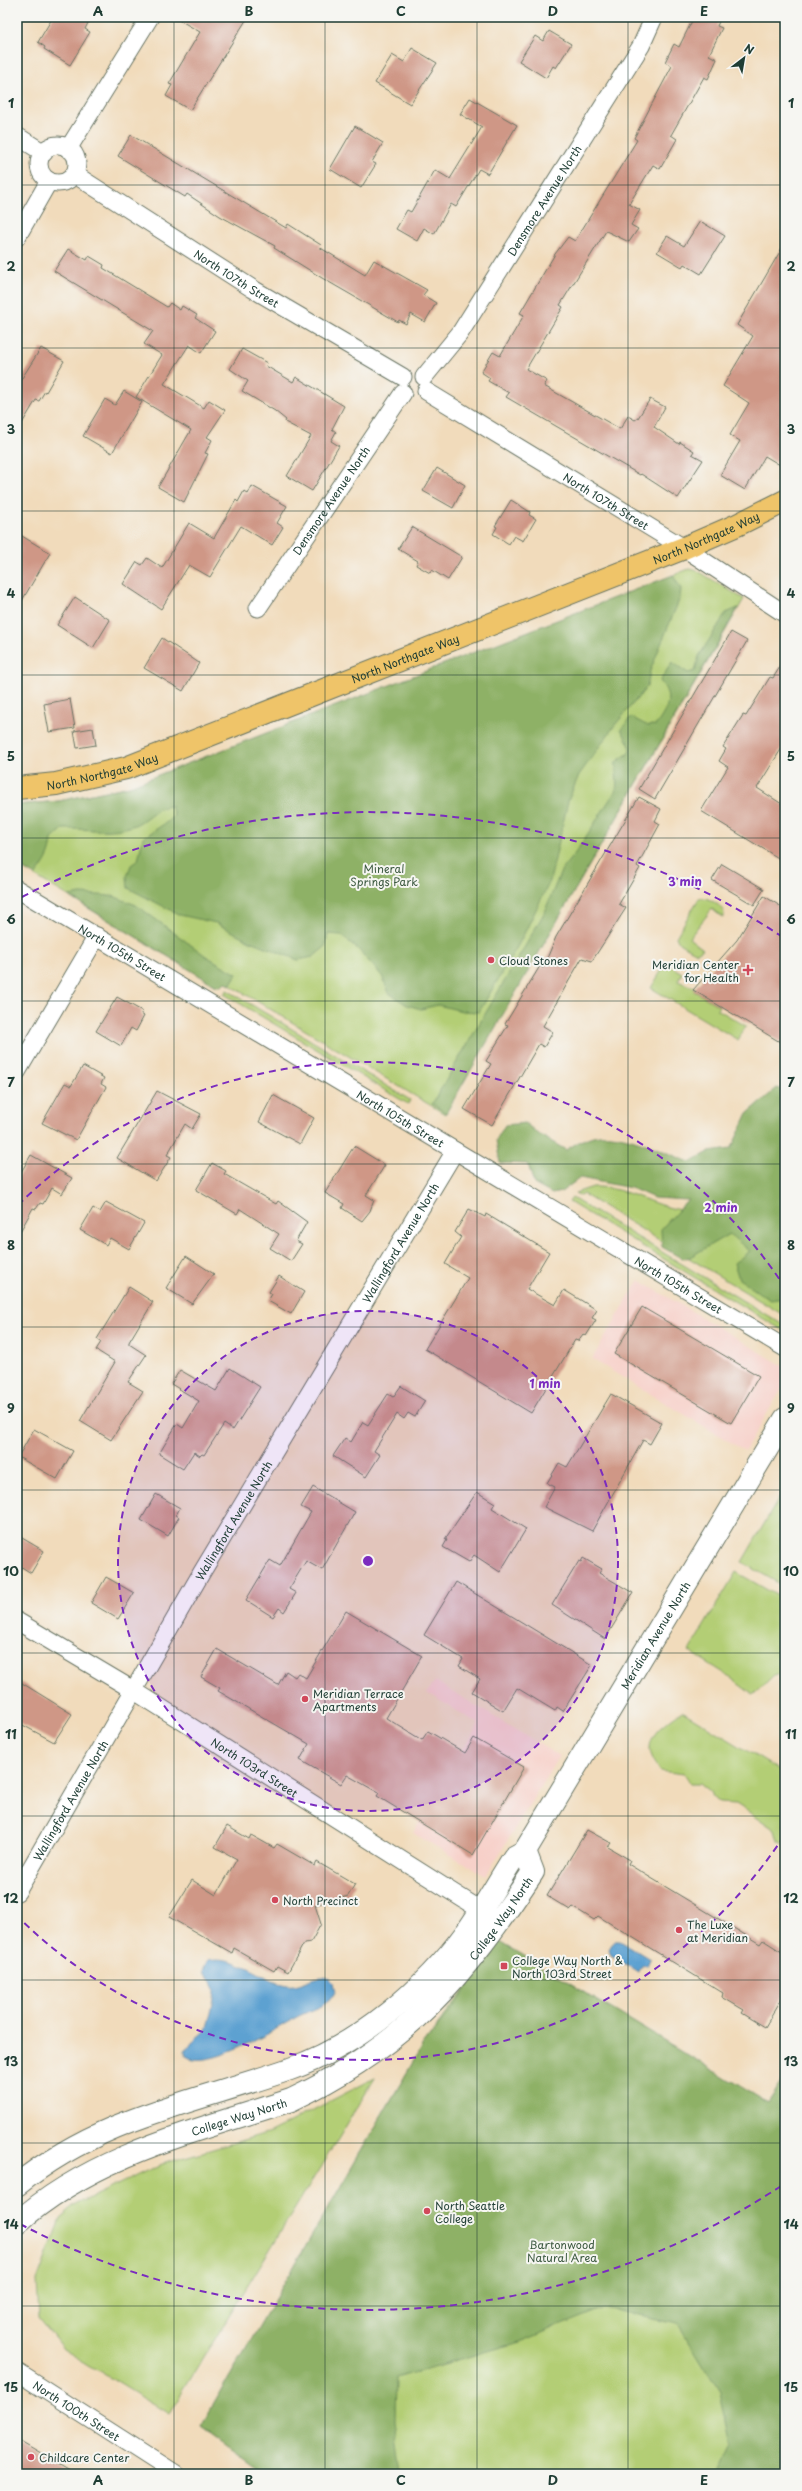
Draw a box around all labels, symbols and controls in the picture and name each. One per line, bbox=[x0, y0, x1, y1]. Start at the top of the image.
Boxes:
text: A bbox=[93, 1, 103, 20]
text: B bbox=[245, 1, 254, 20]
text: C bbox=[396, 1, 406, 20]
text: D bbox=[548, 1, 558, 20]
text: E bbox=[700, 1, 708, 20]
north arrow bbox=[724, 38, 764, 78]
text: N bbox=[741, 39, 758, 59]
text: 1 bbox=[8, 93, 14, 112]
text: 1 bbox=[788, 93, 794, 112]
street label: Densmore Avenue North bbox=[502, 141, 585, 259]
street label: North 107th Street bbox=[191, 245, 282, 311]
text: 2 bbox=[6, 256, 16, 275]
text: 2 bbox=[786, 256, 796, 275]
text: 3 bbox=[7, 419, 16, 438]
text: 3 bbox=[787, 419, 796, 438]
street label: Densmore Avenue North bbox=[288, 442, 374, 558]
street label: North 107th Street bbox=[560, 468, 652, 533]
street label: North Northgate Way bbox=[650, 507, 762, 568]
text: 4 bbox=[7, 583, 16, 602]
text: 4 bbox=[787, 583, 796, 602]
street label: North Northgate Way bbox=[349, 629, 461, 687]
text: 5 bbox=[7, 746, 15, 765]
text: 5 bbox=[787, 746, 795, 765]
street label: North Northgate Way bbox=[46, 748, 160, 793]
park label: Mineral Springs Park bbox=[350, 860, 418, 890]
text: 3 min bbox=[668, 872, 702, 890]
text: 6 bbox=[6, 909, 16, 928]
text: 6 bbox=[786, 909, 796, 928]
street label: North 105th Street bbox=[76, 919, 170, 985]
place label: Cloud Stones bbox=[499, 952, 568, 969]
marker: Cloud Stones bbox=[486, 955, 496, 965]
place label: Meridian Center for Health bbox=[652, 956, 740, 986]
marker: Meridian Center for Health bbox=[742, 964, 754, 976]
text: 7 bbox=[7, 1072, 15, 1091]
text: 7 bbox=[787, 1072, 795, 1091]
street label: North 105th Street bbox=[354, 1086, 448, 1151]
street label: Wallingford Avenue North bbox=[357, 1179, 443, 1306]
text: 2 min bbox=[704, 1198, 738, 1216]
text: 8 bbox=[7, 1235, 15, 1254]
text: 8 bbox=[787, 1235, 795, 1254]
street label: North 105th Street bbox=[632, 1252, 726, 1318]
text: 1 min bbox=[529, 1374, 561, 1392]
text: 9 bbox=[7, 1398, 15, 1417]
text: 9 bbox=[787, 1398, 795, 1417]
street label: Wallingford Avenue North bbox=[191, 1457, 276, 1583]
centre of rings bbox=[361, 1554, 375, 1568]
text: 10 bbox=[3, 1561, 19, 1580]
text: 10 bbox=[783, 1561, 799, 1580]
street label: Meridian Avenue North bbox=[616, 1578, 694, 1692]
place label: Meridian Terrace Apartments bbox=[313, 1685, 404, 1715]
marker: Meridian Terrace Apartments bbox=[300, 1694, 310, 1704]
text: 11 bbox=[5, 1724, 17, 1743]
text: 11 bbox=[785, 1724, 797, 1743]
street label: North 103rd Street bbox=[208, 1733, 301, 1801]
street label: Wallingford Avenue North bbox=[28, 1737, 112, 1864]
street label: College Way North bbox=[464, 1873, 536, 1964]
text: 12 bbox=[3, 1888, 19, 1907]
text: 12 bbox=[783, 1888, 799, 1907]
place label: North Precinct bbox=[283, 1892, 359, 1909]
marker: North Precinct bbox=[270, 1895, 280, 1905]
place label: The Luxe at Meridian bbox=[687, 1916, 748, 1946]
marker: The Luxe at Meridian bbox=[674, 1925, 684, 1935]
place label: College Way North & North 103rd Street bbox=[512, 1952, 623, 1982]
marker: College Way North & North 103rd Street bbox=[499, 1961, 509, 1971]
text: 13 bbox=[4, 2051, 19, 2070]
text: 13 bbox=[784, 2051, 799, 2070]
street label: College Way North bbox=[189, 2093, 289, 2140]
place label: North Seattle College bbox=[435, 2197, 505, 2227]
marker: North Seattle College bbox=[422, 2206, 432, 2216]
text: 14 bbox=[3, 2214, 19, 2233]
text: 14 bbox=[783, 2214, 799, 2233]
park label: Bartonwood Natural Area bbox=[527, 2236, 597, 2266]
street label: North 100th Street bbox=[30, 2376, 124, 2445]
text: 15 bbox=[4, 2377, 18, 2396]
text: 15 bbox=[784, 2377, 798, 2396]
place label: Childcare Center bbox=[39, 2449, 130, 2466]
marker: Childcare Center bbox=[26, 2452, 36, 2462]
text: A bbox=[93, 2470, 103, 2489]
text: B bbox=[245, 2470, 254, 2489]
text: C bbox=[396, 2470, 406, 2489]
text: D bbox=[548, 2470, 558, 2489]
text: E bbox=[700, 2470, 708, 2489]

